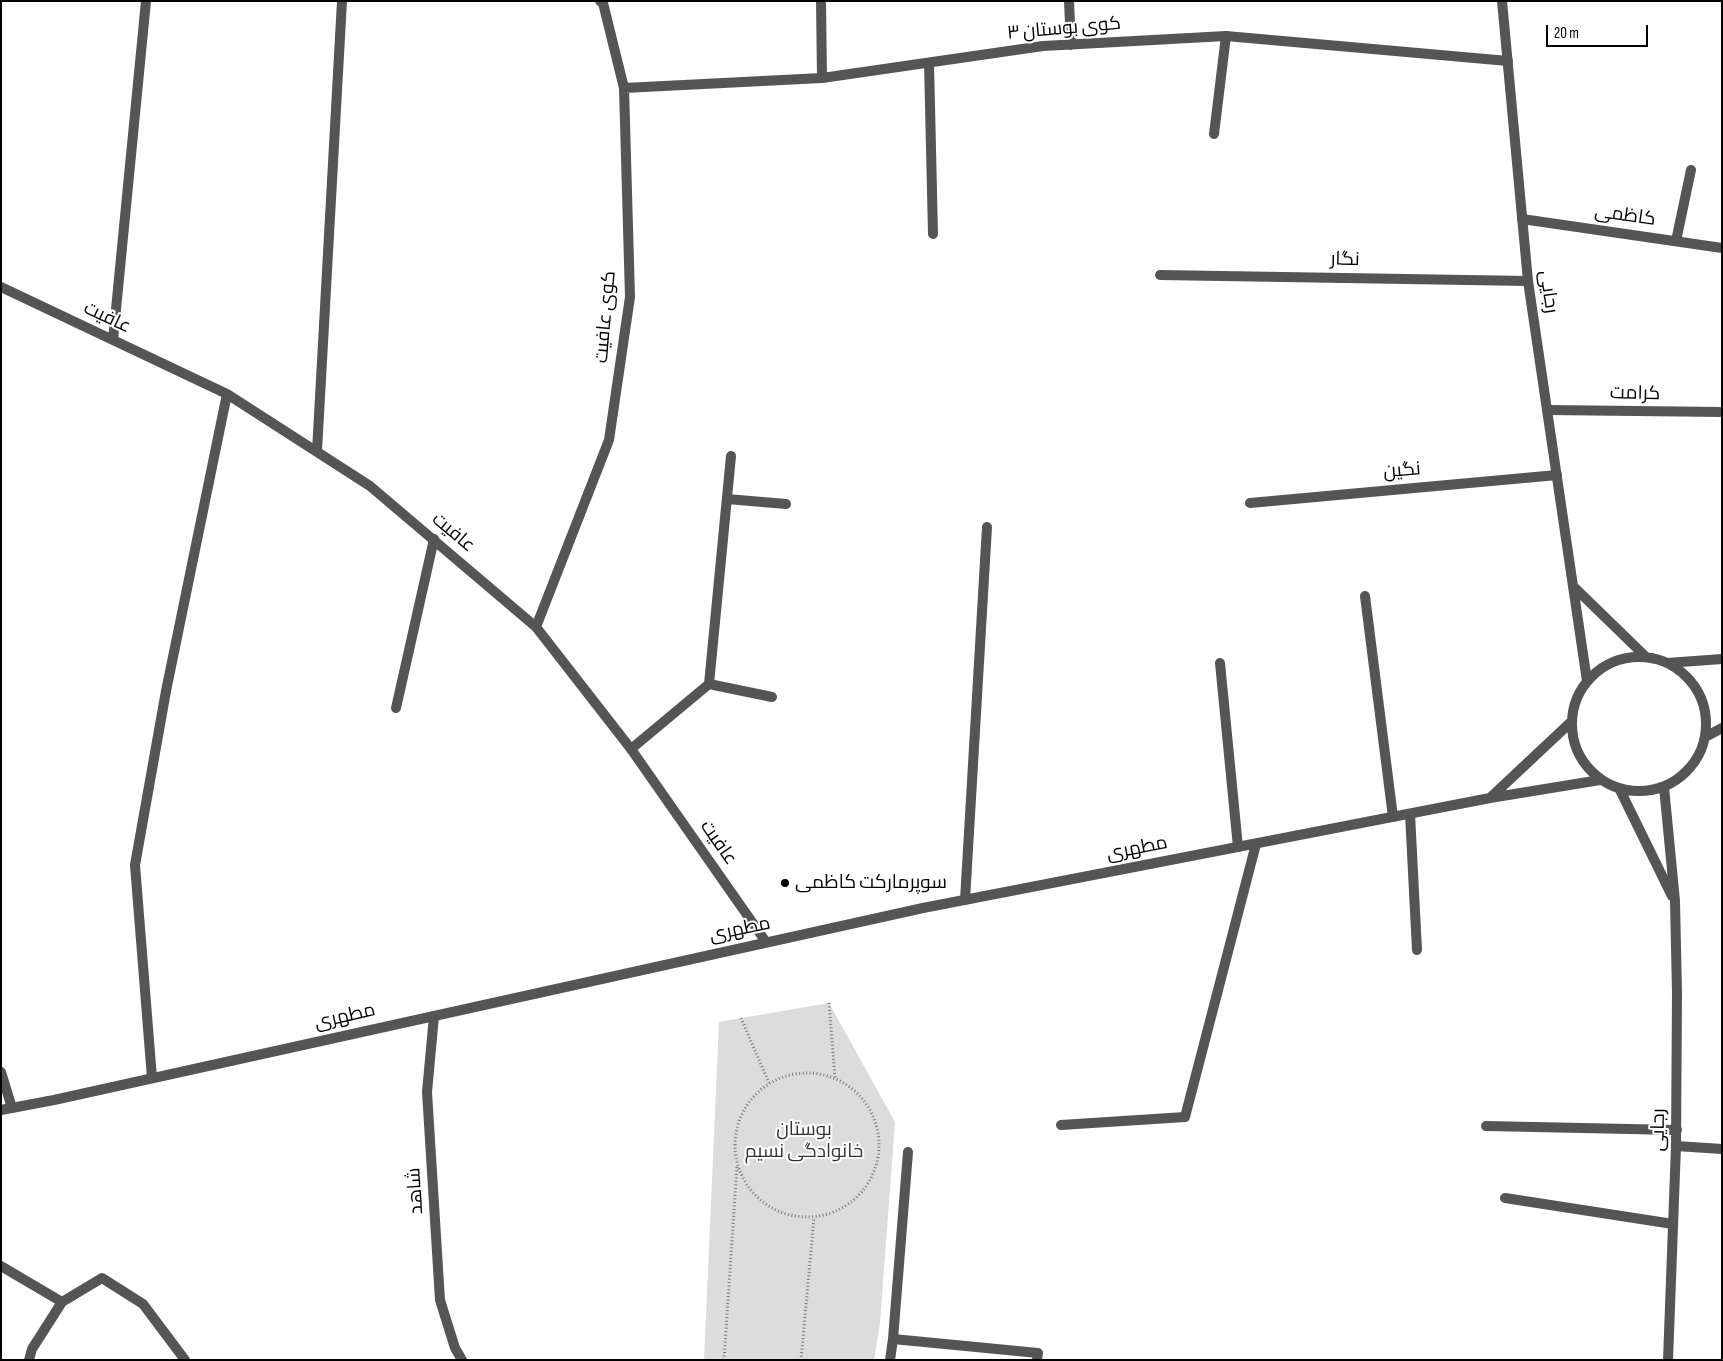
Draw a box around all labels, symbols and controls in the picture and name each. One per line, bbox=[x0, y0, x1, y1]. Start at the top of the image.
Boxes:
street label: کوی بوستان ۳ bbox=[1006, 13, 1122, 45]
scale bar bbox=[1548, 15, 1650, 47]
text: 20 m bbox=[1554, 24, 1579, 43]
street label: کاظمی bbox=[1593, 200, 1657, 232]
street label: نگار bbox=[1330, 248, 1360, 272]
street label: رجایی bbox=[1534, 269, 1562, 315]
street label: کوی عافیت bbox=[591, 270, 621, 364]
street label: عافیت bbox=[80, 297, 134, 339]
street label: کرامت bbox=[1610, 382, 1660, 406]
street label: نگین bbox=[1382, 458, 1422, 484]
street label: عافیت bbox=[427, 508, 479, 558]
street label: عافیت bbox=[694, 816, 742, 870]
street label: مطهری bbox=[1105, 832, 1169, 866]
place label: سوپرمارکت کاظمی bbox=[795, 872, 947, 894]
marker: سوپرمارکت کاظمی bbox=[779, 877, 791, 889]
street label: مطهری bbox=[707, 912, 773, 948]
street label: مطهری bbox=[312, 999, 378, 1035]
street label: رجایی bbox=[1647, 1108, 1671, 1152]
park label: بوستان خانوادگی نسیم bbox=[745, 1119, 863, 1163]
street label: شاهد bbox=[403, 1167, 429, 1215]

